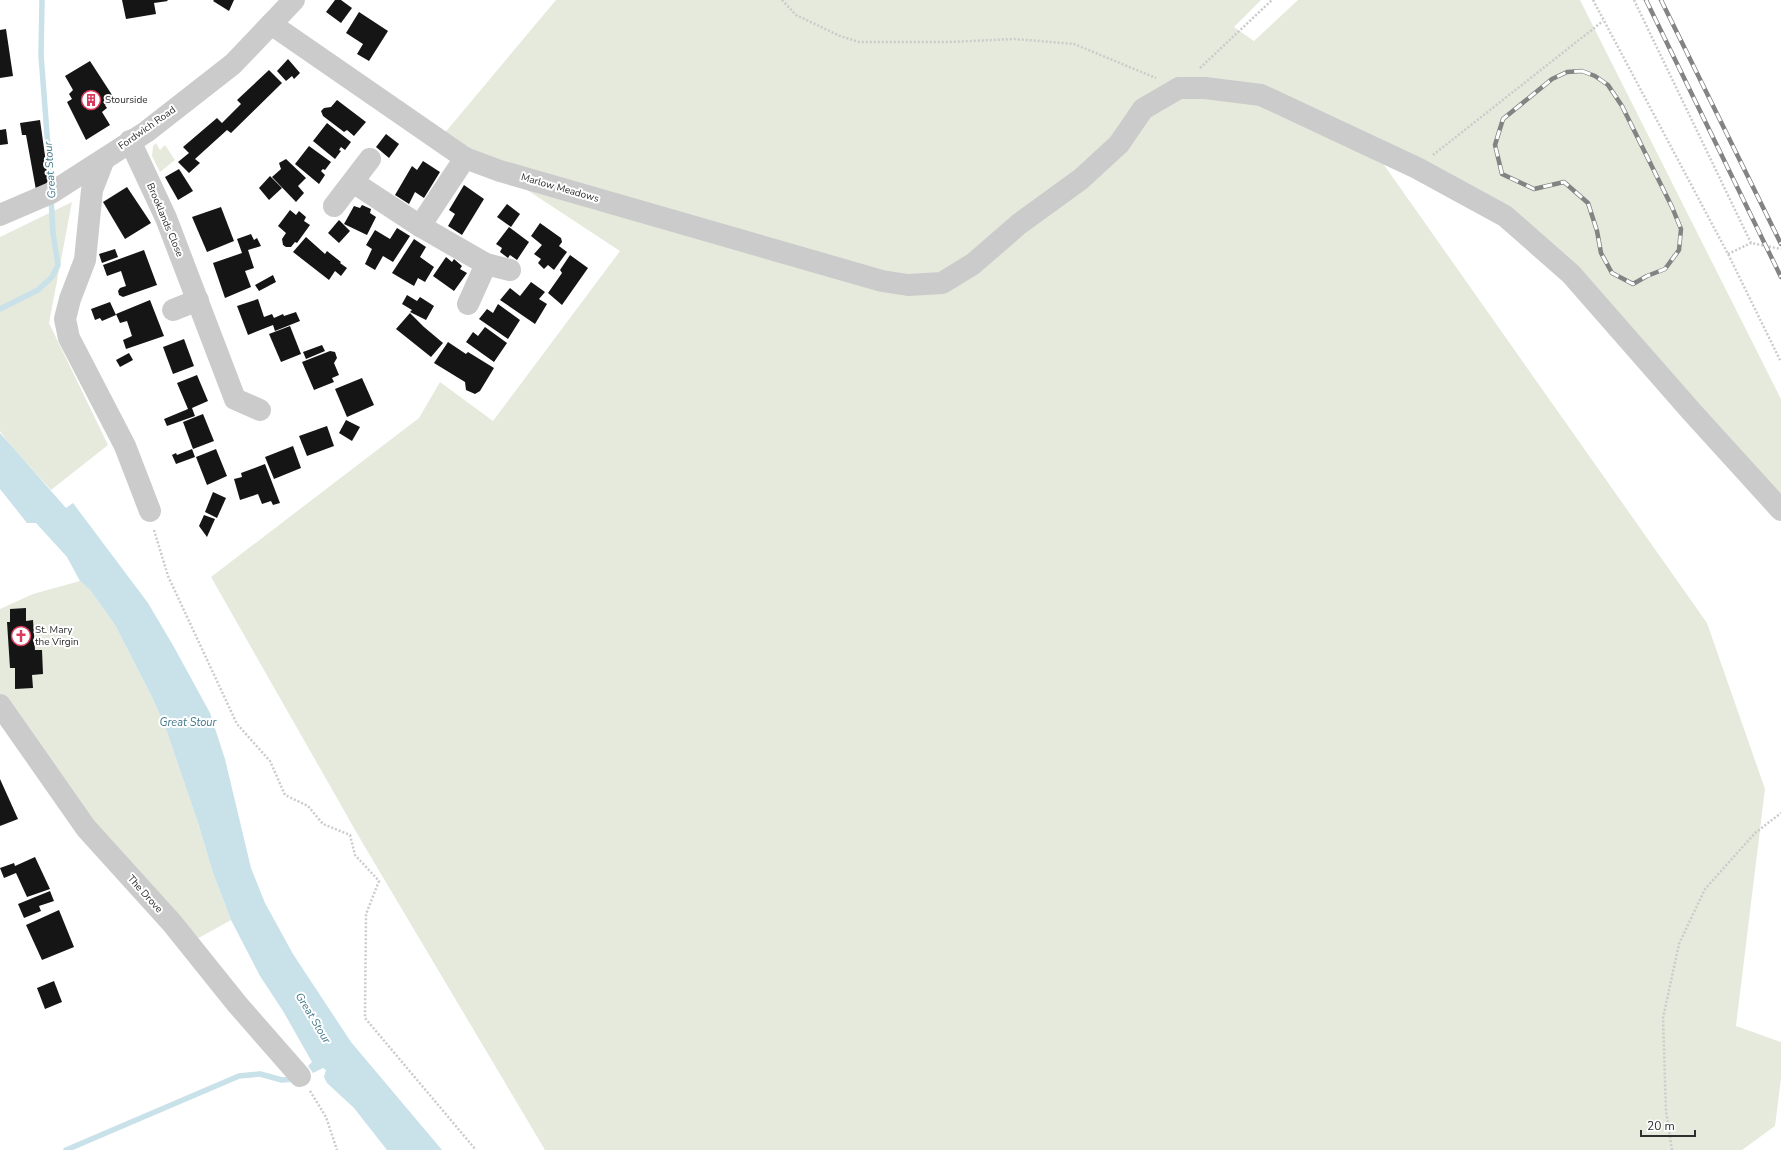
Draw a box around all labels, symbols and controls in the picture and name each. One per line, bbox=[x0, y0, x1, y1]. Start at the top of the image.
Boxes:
building icon: Stourside bbox=[80, 89, 102, 111]
place label: Stourside bbox=[105, 93, 148, 107]
street label: Fordwich Road bbox=[116, 103, 179, 153]
water label: Great Stour bbox=[40, 140, 59, 199]
street label: Marlow Meadows bbox=[519, 170, 601, 206]
street label: Brooklands Close bbox=[143, 181, 187, 259]
place label: St. Mary the Virgin bbox=[35, 623, 79, 649]
church icon: St. Mary the Virgin bbox=[10, 625, 32, 647]
water label: Great Stour bbox=[160, 715, 218, 730]
street label: The Drove bbox=[124, 872, 166, 916]
water label: Great Stour bbox=[292, 990, 335, 1047]
scale bar bbox=[1641, 1112, 1695, 1138]
text: 20 m bbox=[1647, 1118, 1675, 1134]

